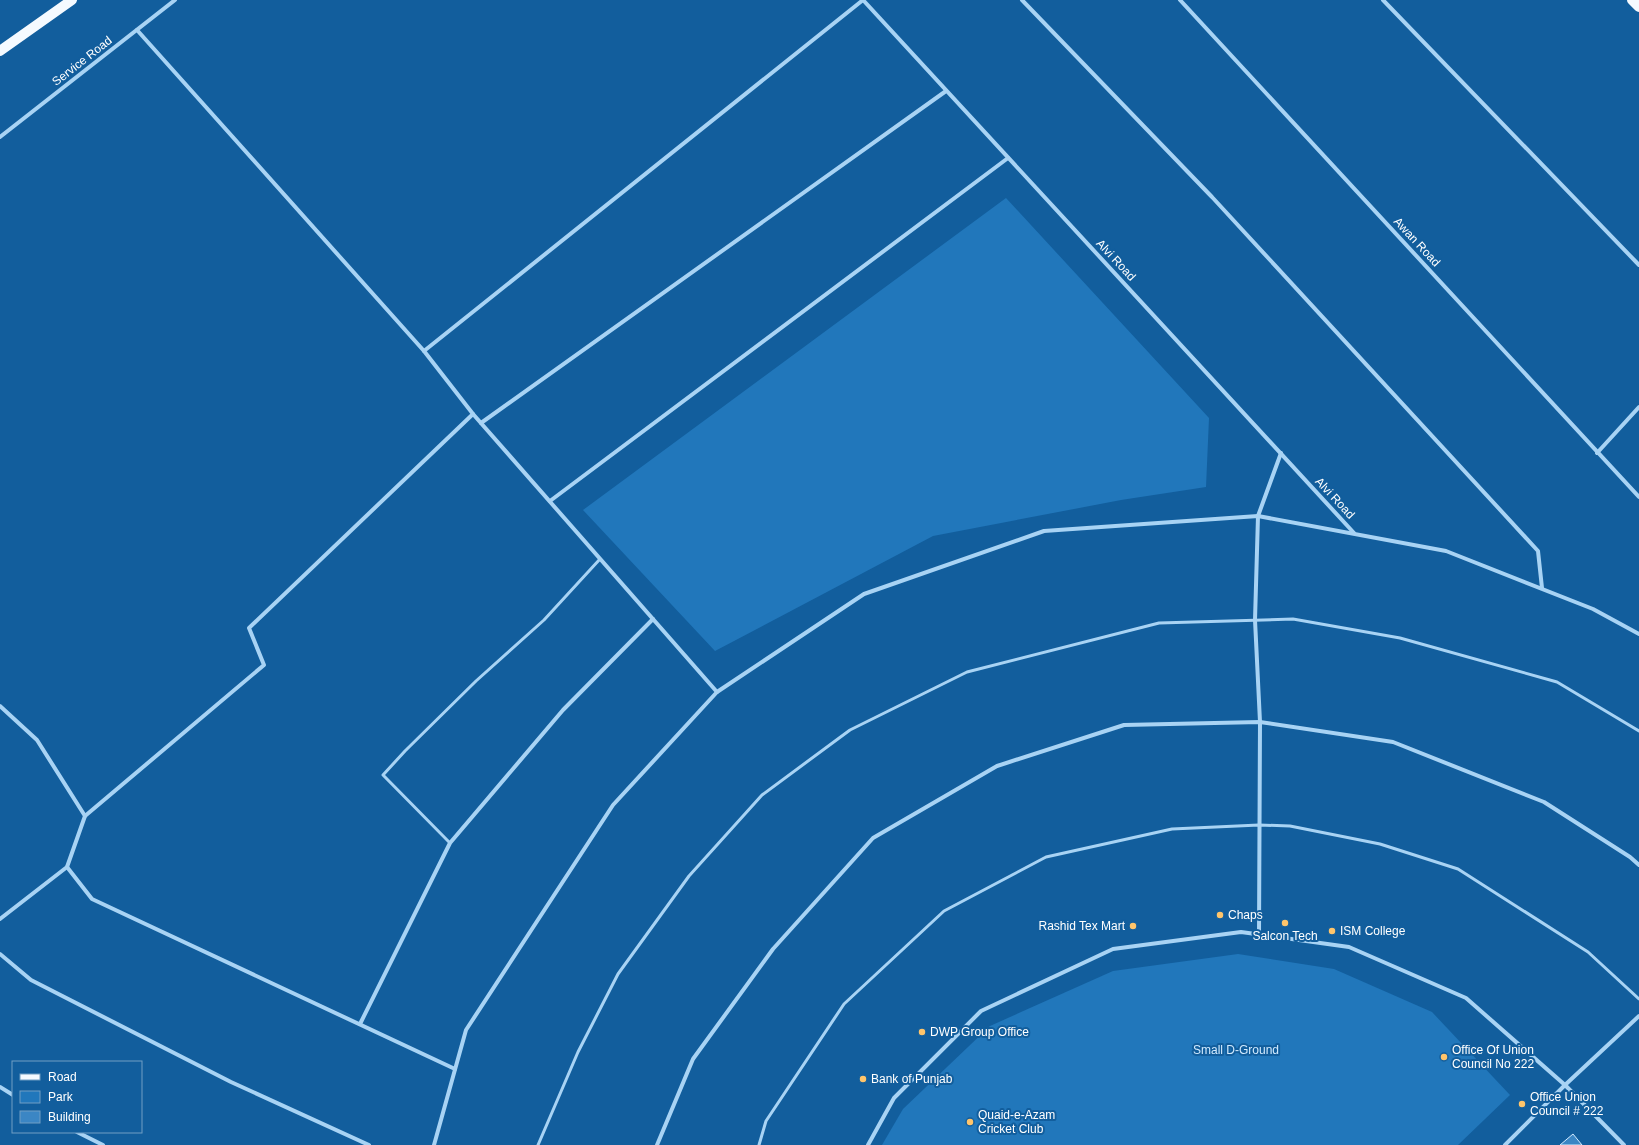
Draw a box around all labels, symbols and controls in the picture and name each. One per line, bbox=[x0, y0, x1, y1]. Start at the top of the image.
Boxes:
street label: Service Road bbox=[49, 33, 115, 89]
street label: Awan Road bbox=[1391, 215, 1443, 269]
street label: Alvi Road bbox=[1093, 236, 1139, 284]
street label: Alvi Road bbox=[1312, 474, 1358, 522]
place label: Chaps bbox=[1228, 908, 1263, 922]
marker: Chaps bbox=[1215, 910, 1225, 920]
marker: Salcon Tech bbox=[1280, 918, 1290, 928]
place label: Rashid Tex Mart bbox=[1039, 919, 1126, 933]
marker: Rashid Tex Mart bbox=[1128, 921, 1138, 931]
place label: ISM College bbox=[1340, 924, 1406, 938]
marker: ISM College bbox=[1327, 926, 1337, 936]
place label: Salcon Tech bbox=[1252, 929, 1318, 943]
place label: DWP Group Office bbox=[930, 1025, 1029, 1039]
marker: DWP Group Office bbox=[917, 1027, 927, 1037]
park label: Small D-Ground bbox=[1193, 1043, 1279, 1057]
place label: Office Of Union Council No 222 bbox=[1452, 1043, 1534, 1071]
marker: Office Of Union Council No 222 bbox=[1439, 1052, 1449, 1062]
legend bbox=[12, 1061, 142, 1133]
text: Road bbox=[48, 1070, 77, 1084]
place label: Bank of Punjab bbox=[871, 1072, 953, 1086]
marker: Bank of Punjab bbox=[858, 1074, 868, 1084]
text: Park bbox=[48, 1090, 74, 1104]
place label: Office Union Council # 222 bbox=[1530, 1090, 1604, 1118]
marker: Office Union Council # 222 bbox=[1517, 1099, 1527, 1109]
place label: Quaid-e-Azam Cricket Club bbox=[978, 1108, 1055, 1136]
text: Building bbox=[48, 1110, 91, 1124]
marker: Quaid-e-Azam Cricket Club bbox=[965, 1117, 975, 1127]

